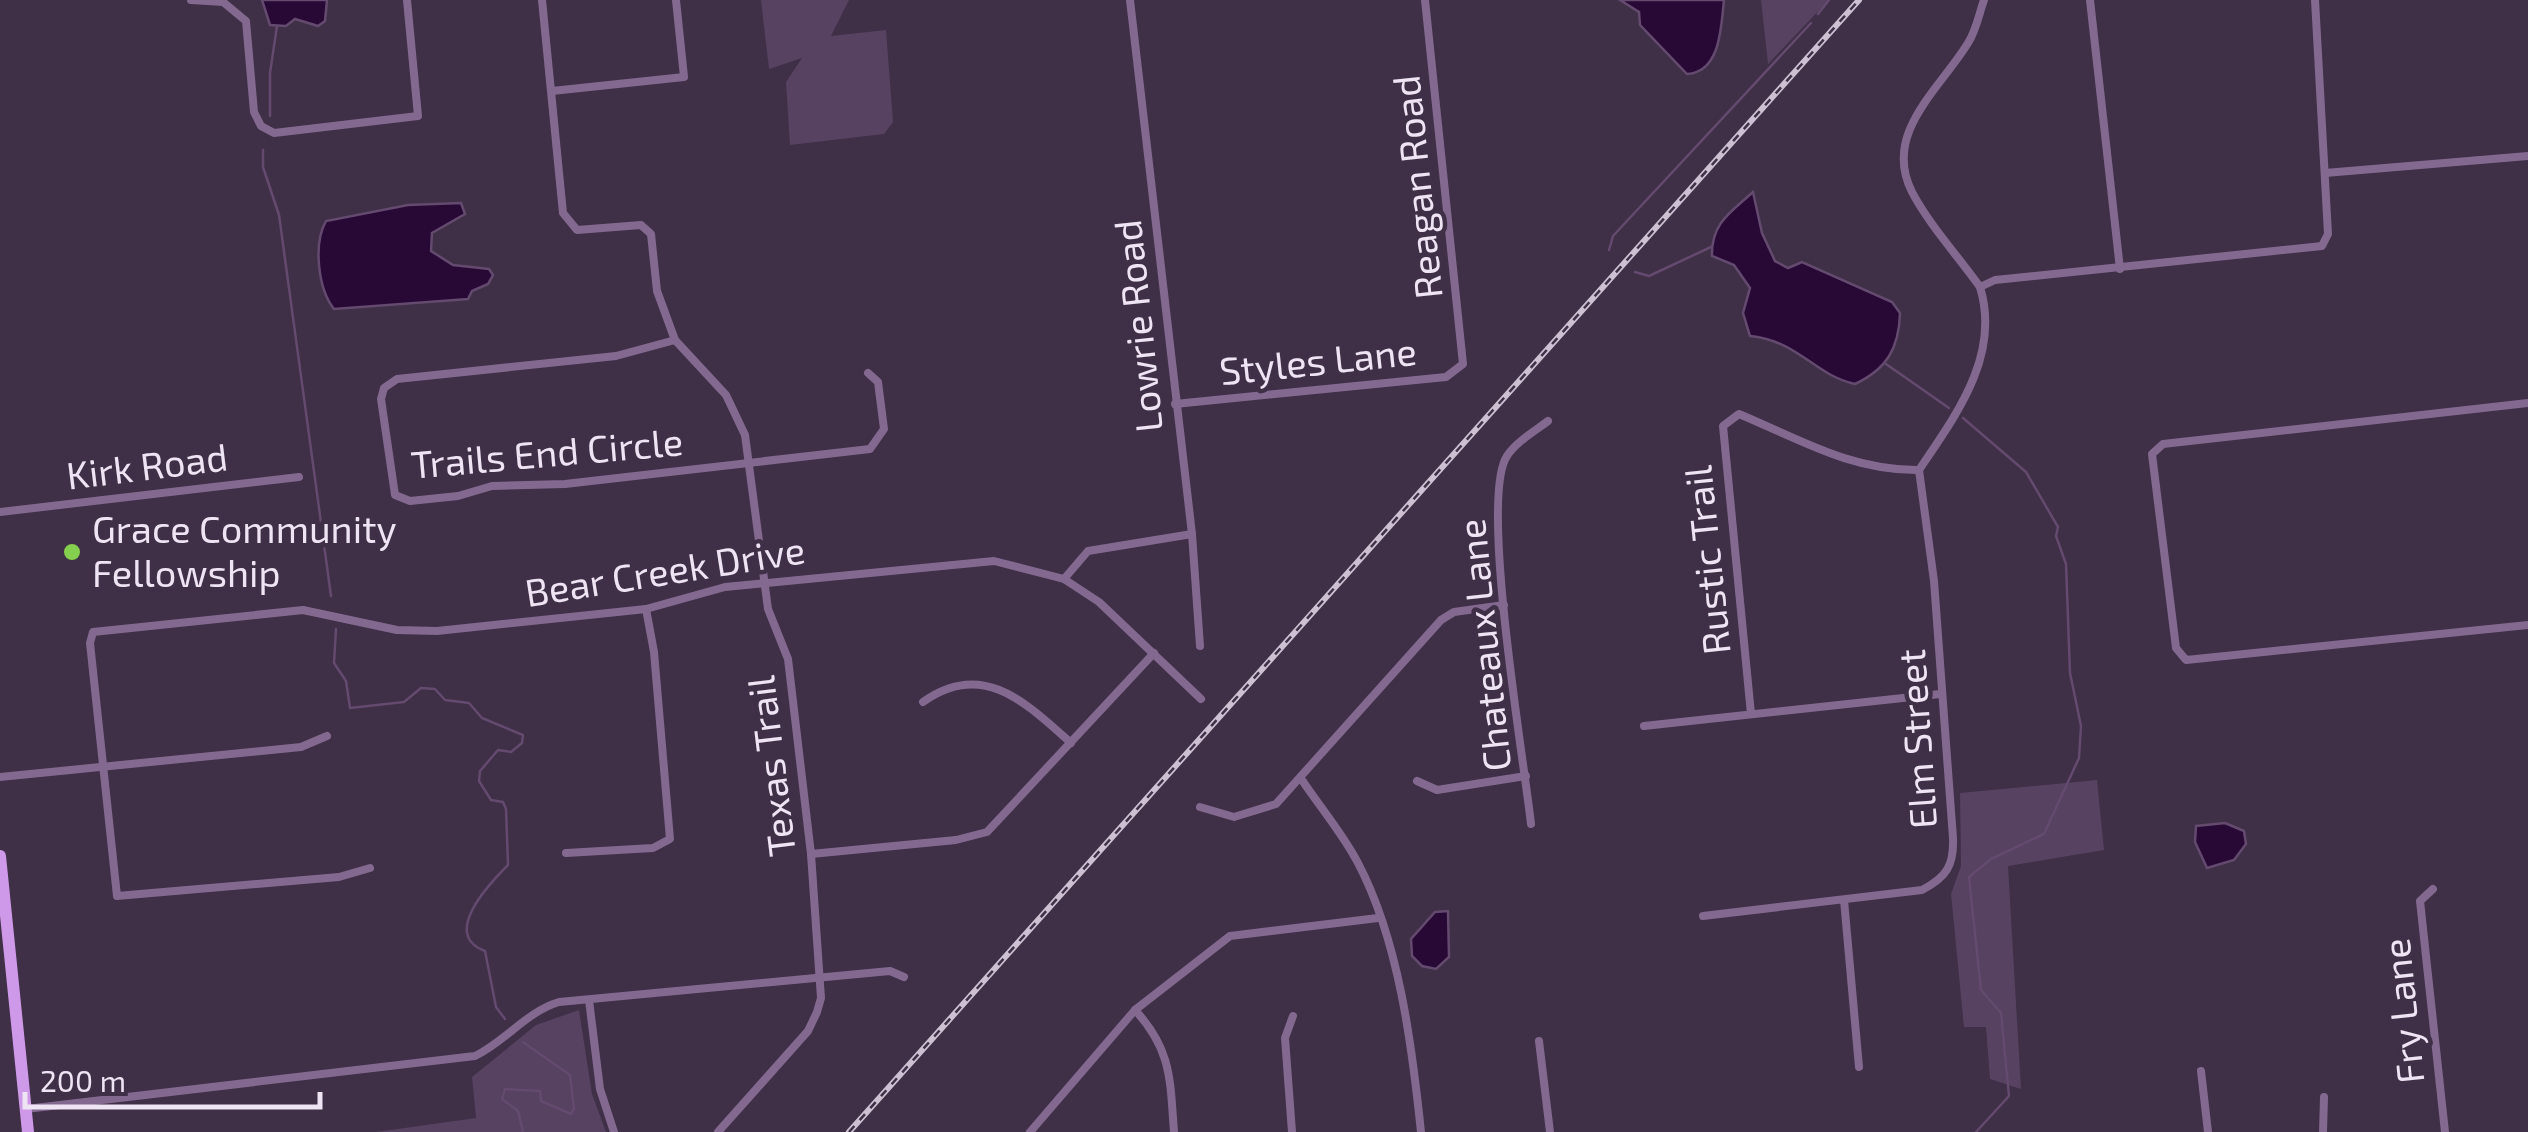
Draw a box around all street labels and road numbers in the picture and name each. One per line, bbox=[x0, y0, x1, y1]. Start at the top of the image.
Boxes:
street label: Reagan Road bbox=[1381, 73, 1451, 301]
street label: Lowrie Road bbox=[1103, 218, 1171, 435]
street label: Styles Lane bbox=[1217, 327, 1419, 393]
street label: Trails End Circle bbox=[409, 417, 685, 487]
street label: Kirk Road bbox=[64, 432, 230, 498]
street label: Rustic Trail bbox=[1673, 463, 1739, 657]
street label: Chateaux Lane bbox=[1447, 517, 1519, 774]
street label: Bear Creek Drive bbox=[522, 525, 808, 615]
street label: Elm Street bbox=[1887, 648, 1945, 830]
street label: Texas Trail bbox=[736, 673, 804, 859]
street label: Fry Lane bbox=[2372, 936, 2433, 1086]

